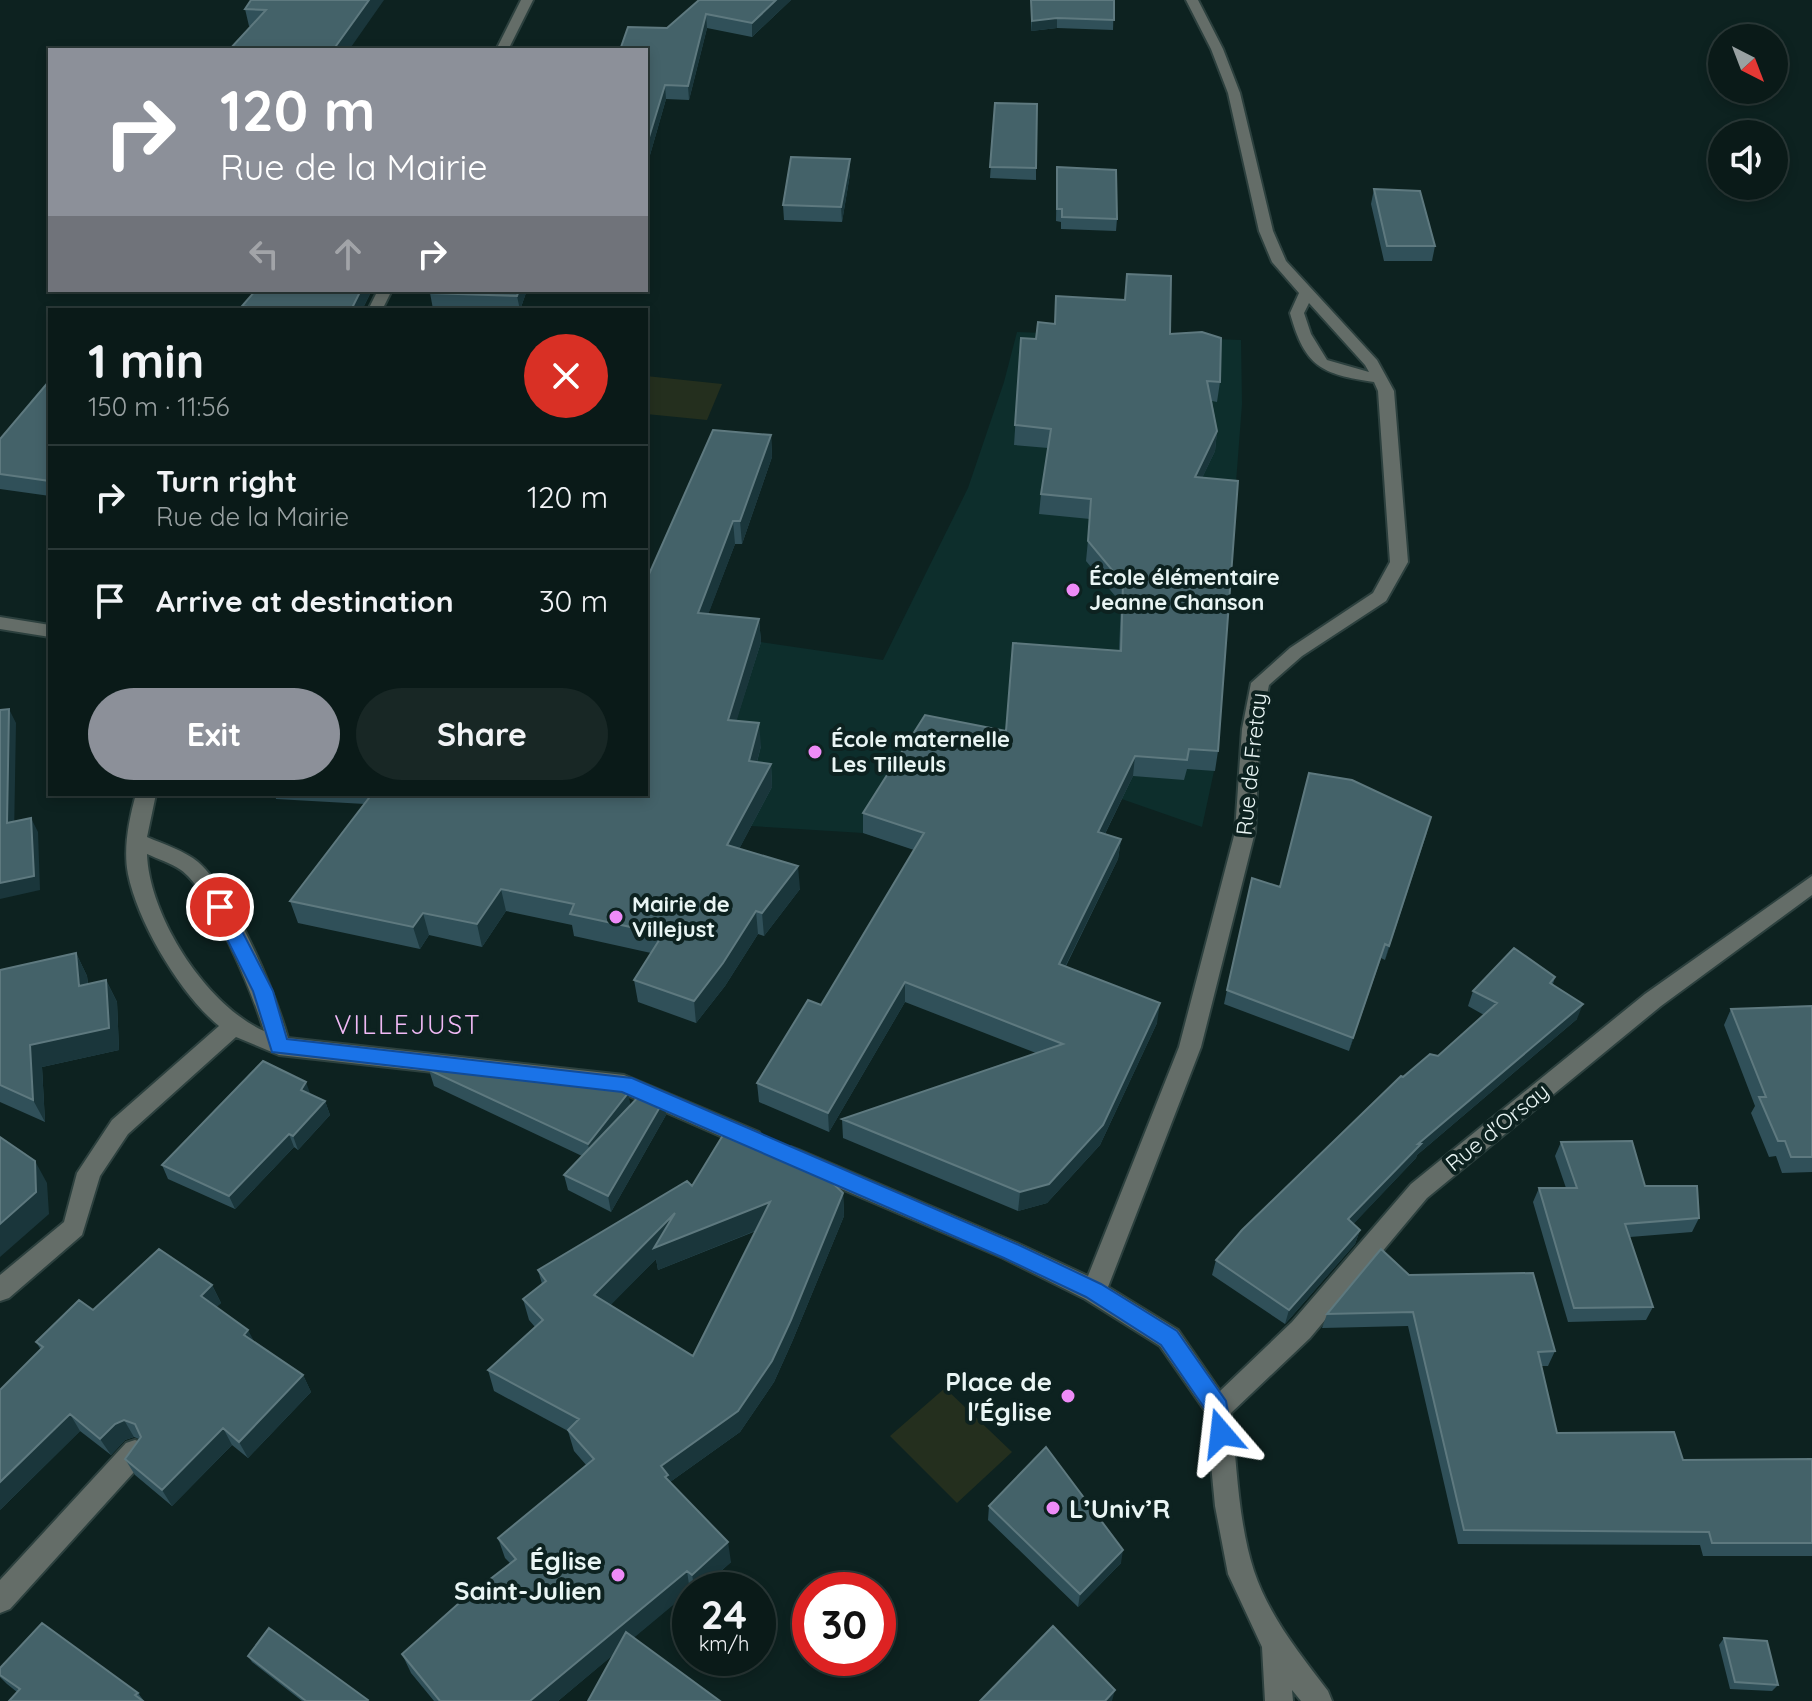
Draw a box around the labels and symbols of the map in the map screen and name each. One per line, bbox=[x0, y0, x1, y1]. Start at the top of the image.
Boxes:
north arrow bbox=[1708, 24, 1788, 104]
place label: École élémentaire Jeanne Chanson bbox=[1089, 563, 1280, 616]
marker: École élémentaire Jeanne Chanson bbox=[1064, 581, 1082, 599]
street label: Rue de Fretay bbox=[1230, 691, 1272, 837]
place label: École maternelle Les Tilleuls bbox=[831, 725, 1010, 778]
marker: École maternelle Les Tilleuls bbox=[806, 743, 824, 761]
pin bbox=[186, 873, 254, 941]
place label: Mairie de Villejust bbox=[632, 890, 730, 943]
marker: Mairie de Villejust bbox=[607, 908, 625, 926]
district label: VILLEJUST bbox=[334, 1008, 482, 1041]
street label: Rue d'Orsay bbox=[1440, 1077, 1554, 1177]
place label: Place de l'Église bbox=[945, 1365, 1052, 1428]
marker: Place de l'Église bbox=[1059, 1387, 1077, 1405]
position arrow bbox=[1179, 1391, 1263, 1475]
place label: L’Univ’R bbox=[1069, 1492, 1170, 1525]
marker: L’Univ’R bbox=[1044, 1499, 1062, 1517]
place label: Église Saint-Julien bbox=[454, 1544, 602, 1607]
marker: Église Saint-Julien bbox=[609, 1566, 627, 1584]
speed limit sign: 30 bbox=[792, 1572, 896, 1676]

